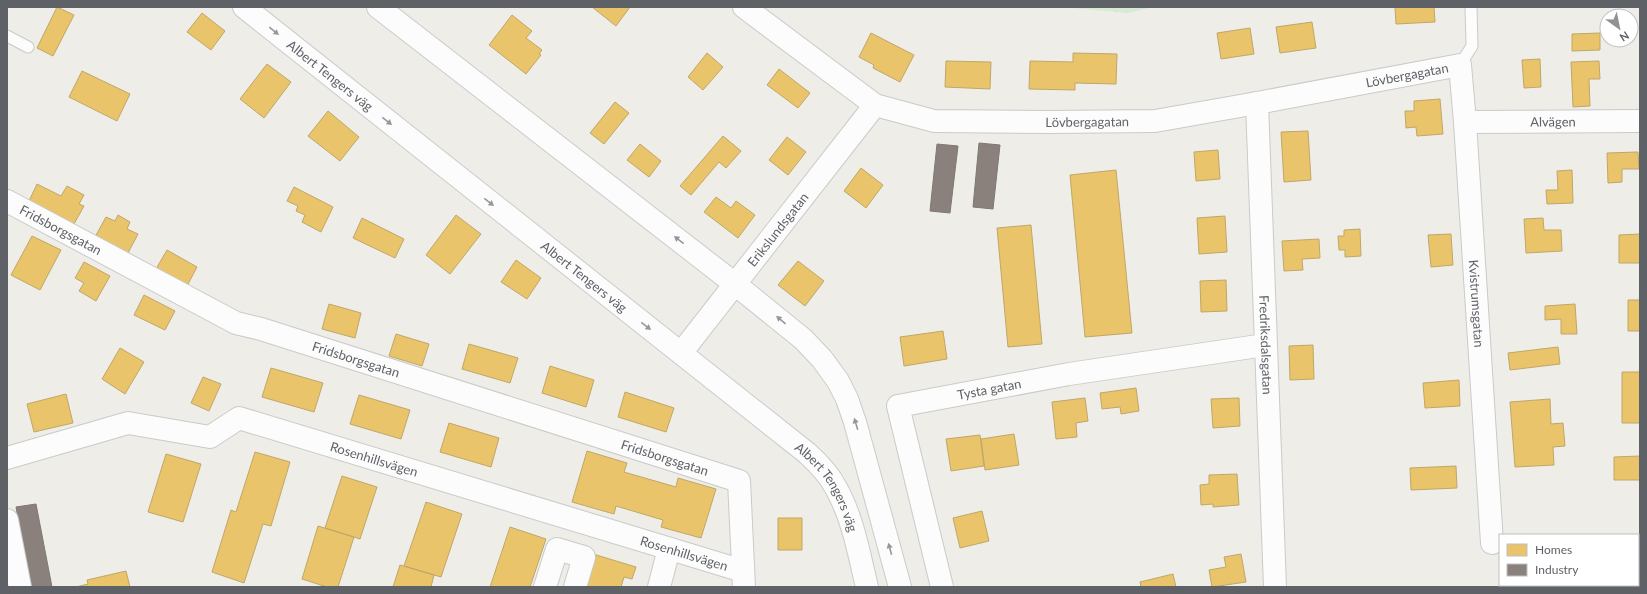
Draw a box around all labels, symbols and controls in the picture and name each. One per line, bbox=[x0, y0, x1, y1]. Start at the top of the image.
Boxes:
north arrow bbox=[1599, 8, 1639, 48]
one-way arrow bbox=[269, 27, 280, 36]
text: N bbox=[1618, 29, 1632, 45]
street label: Albert Tengers väg bbox=[284, 36, 377, 114]
street label: Lövbergagatan bbox=[1364, 59, 1450, 90]
street label: Lövbergagatan bbox=[1045, 113, 1129, 130]
street label: Alvägen bbox=[1530, 113, 1576, 130]
one-way arrow bbox=[382, 117, 393, 125]
street label: Erikslundsgatan bbox=[744, 189, 812, 270]
one-way arrow bbox=[484, 197, 495, 206]
street label: Fridsborgsgatan bbox=[17, 201, 105, 258]
one-way arrow bbox=[673, 236, 684, 244]
street label: Albert Tengers väg bbox=[538, 238, 631, 316]
street label: Kvistrumsgatan bbox=[1466, 259, 1487, 348]
street label: Fredriksdalsgatan bbox=[1256, 295, 1276, 395]
one-way arrow bbox=[776, 316, 786, 325]
one-way arrow bbox=[641, 321, 652, 330]
street label: Fridsborgsgatan bbox=[310, 338, 402, 381]
street label: Tysta gatan bbox=[956, 375, 1022, 403]
one-way arrow bbox=[853, 418, 859, 430]
street label: Fridsborgsgatan bbox=[619, 436, 711, 479]
street label: Rosenhillsvägen bbox=[328, 438, 420, 480]
street label: Albert Tengers väg bbox=[792, 439, 861, 534]
street label: Rosenhillsvägen bbox=[638, 532, 730, 574]
legend bbox=[1499, 534, 1639, 586]
text: Homes bbox=[1535, 542, 1572, 557]
one-way arrow bbox=[886, 543, 892, 556]
text: Industry bbox=[1535, 562, 1579, 577]

